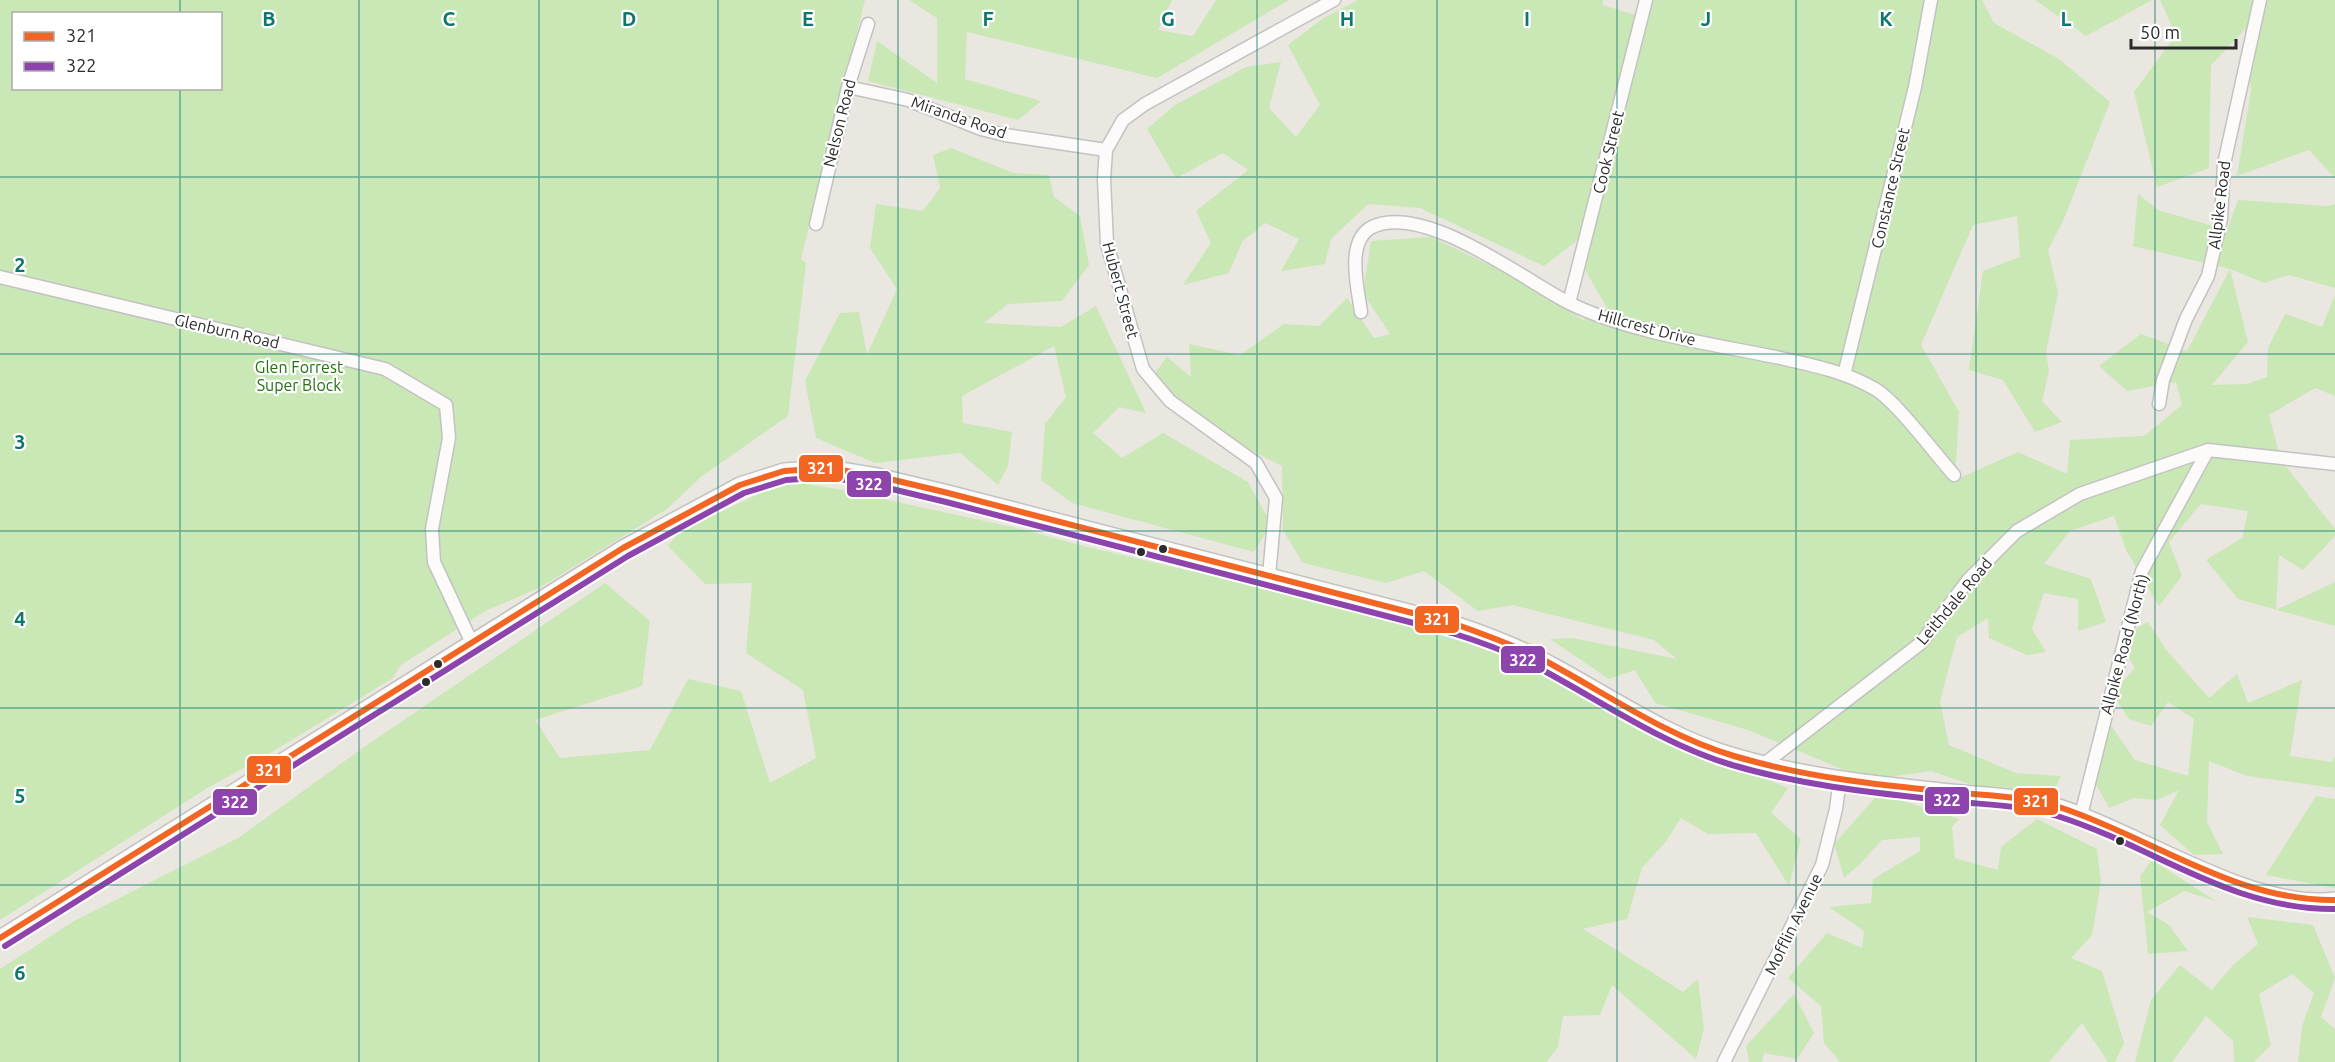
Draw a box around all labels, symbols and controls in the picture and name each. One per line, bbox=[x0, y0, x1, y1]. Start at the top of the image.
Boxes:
text: B bbox=[262, 7, 276, 30]
text: C bbox=[443, 7, 456, 30]
text: D bbox=[622, 7, 636, 30]
text: E bbox=[802, 7, 814, 30]
text: F bbox=[982, 7, 994, 30]
text: G bbox=[1161, 7, 1175, 30]
text: H bbox=[1340, 7, 1354, 30]
text: I bbox=[1524, 7, 1530, 30]
text: J bbox=[1701, 7, 1711, 30]
text: K bbox=[1879, 7, 1893, 30]
text: L bbox=[2061, 7, 2072, 30]
legend bbox=[12, 12, 222, 90]
scale bar bbox=[2131, 12, 2236, 50]
text: 50 m bbox=[2140, 22, 2180, 42]
text: 321 bbox=[66, 25, 96, 45]
text: 322 bbox=[66, 55, 96, 75]
street label: Nelson Road bbox=[819, 77, 859, 169]
street label: Miranda Road bbox=[909, 92, 1009, 142]
street label: Cook Street bbox=[1589, 108, 1627, 195]
street label: Constance Street bbox=[1867, 125, 1913, 250]
street label: Allpike Road bbox=[2205, 160, 2233, 250]
street label: Hubert Street bbox=[1099, 240, 1143, 341]
text: 2 bbox=[14, 253, 26, 276]
street label: Hillcrest Drive bbox=[1596, 305, 1698, 349]
street label: Glenburn Road bbox=[173, 310, 281, 352]
park label: Glen Forrest Super Block bbox=[255, 358, 344, 394]
text: 3 bbox=[14, 430, 26, 453]
line badge: 321 bbox=[798, 454, 844, 483]
text: 321 bbox=[807, 459, 835, 477]
line badge: 322 bbox=[846, 470, 892, 498]
text: 322 bbox=[855, 475, 883, 493]
unlabelled marker bbox=[1157, 543, 1169, 555]
unlabelled marker bbox=[1135, 546, 1147, 558]
street label: Leithdale Road bbox=[1913, 554, 1995, 648]
street label: Allpike Road (North) bbox=[2097, 572, 2152, 717]
line badge: 321 bbox=[1414, 605, 1460, 634]
text: 4 bbox=[14, 607, 26, 630]
text: 321 bbox=[1423, 610, 1451, 628]
line badge: 322 bbox=[1500, 645, 1546, 674]
text: 322 bbox=[1509, 651, 1537, 669]
unlabelled marker bbox=[432, 658, 444, 670]
unlabelled marker bbox=[420, 676, 432, 688]
line badge: 321 bbox=[246, 755, 292, 784]
text: 321 bbox=[255, 761, 283, 779]
text: 5 bbox=[14, 784, 26, 807]
line badge: 322 bbox=[1924, 786, 1970, 815]
line badge: 321 bbox=[2013, 787, 2059, 816]
line badge: 322 bbox=[212, 788, 258, 816]
text: 322 bbox=[1933, 791, 1961, 809]
text: 321 bbox=[2022, 792, 2050, 810]
text: 322 bbox=[221, 793, 249, 811]
unlabelled marker bbox=[2114, 835, 2126, 847]
street label: Mofflin Avenue bbox=[1761, 871, 1825, 977]
text: 6 bbox=[14, 961, 26, 984]

